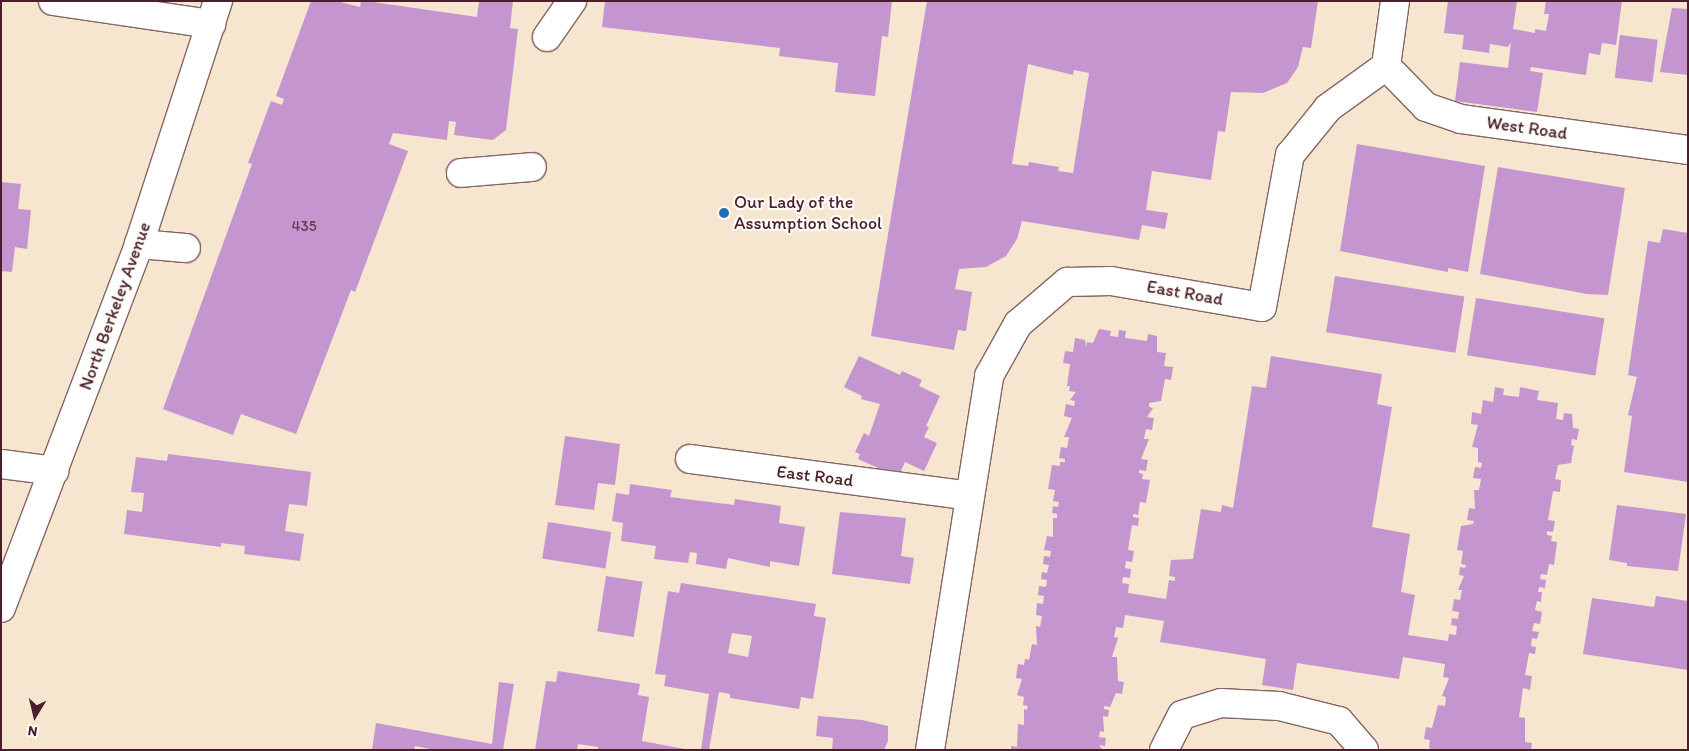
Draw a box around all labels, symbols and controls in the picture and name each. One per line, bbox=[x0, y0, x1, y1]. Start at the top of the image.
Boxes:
street label: West Road bbox=[1485, 112, 1569, 144]
place label: Our Lady of the Assumption School bbox=[734, 192, 882, 234]
marker: Our Lady of the Assumption School bbox=[718, 207, 730, 219]
house number: 435 bbox=[291, 218, 317, 236]
street label: North Berkeley Avenue bbox=[75, 219, 155, 393]
street label: East Road bbox=[1145, 276, 1225, 310]
street label: East Road bbox=[776, 461, 854, 491]
north arrow bbox=[10, 691, 60, 741]
text: N bbox=[27, 722, 39, 740]

